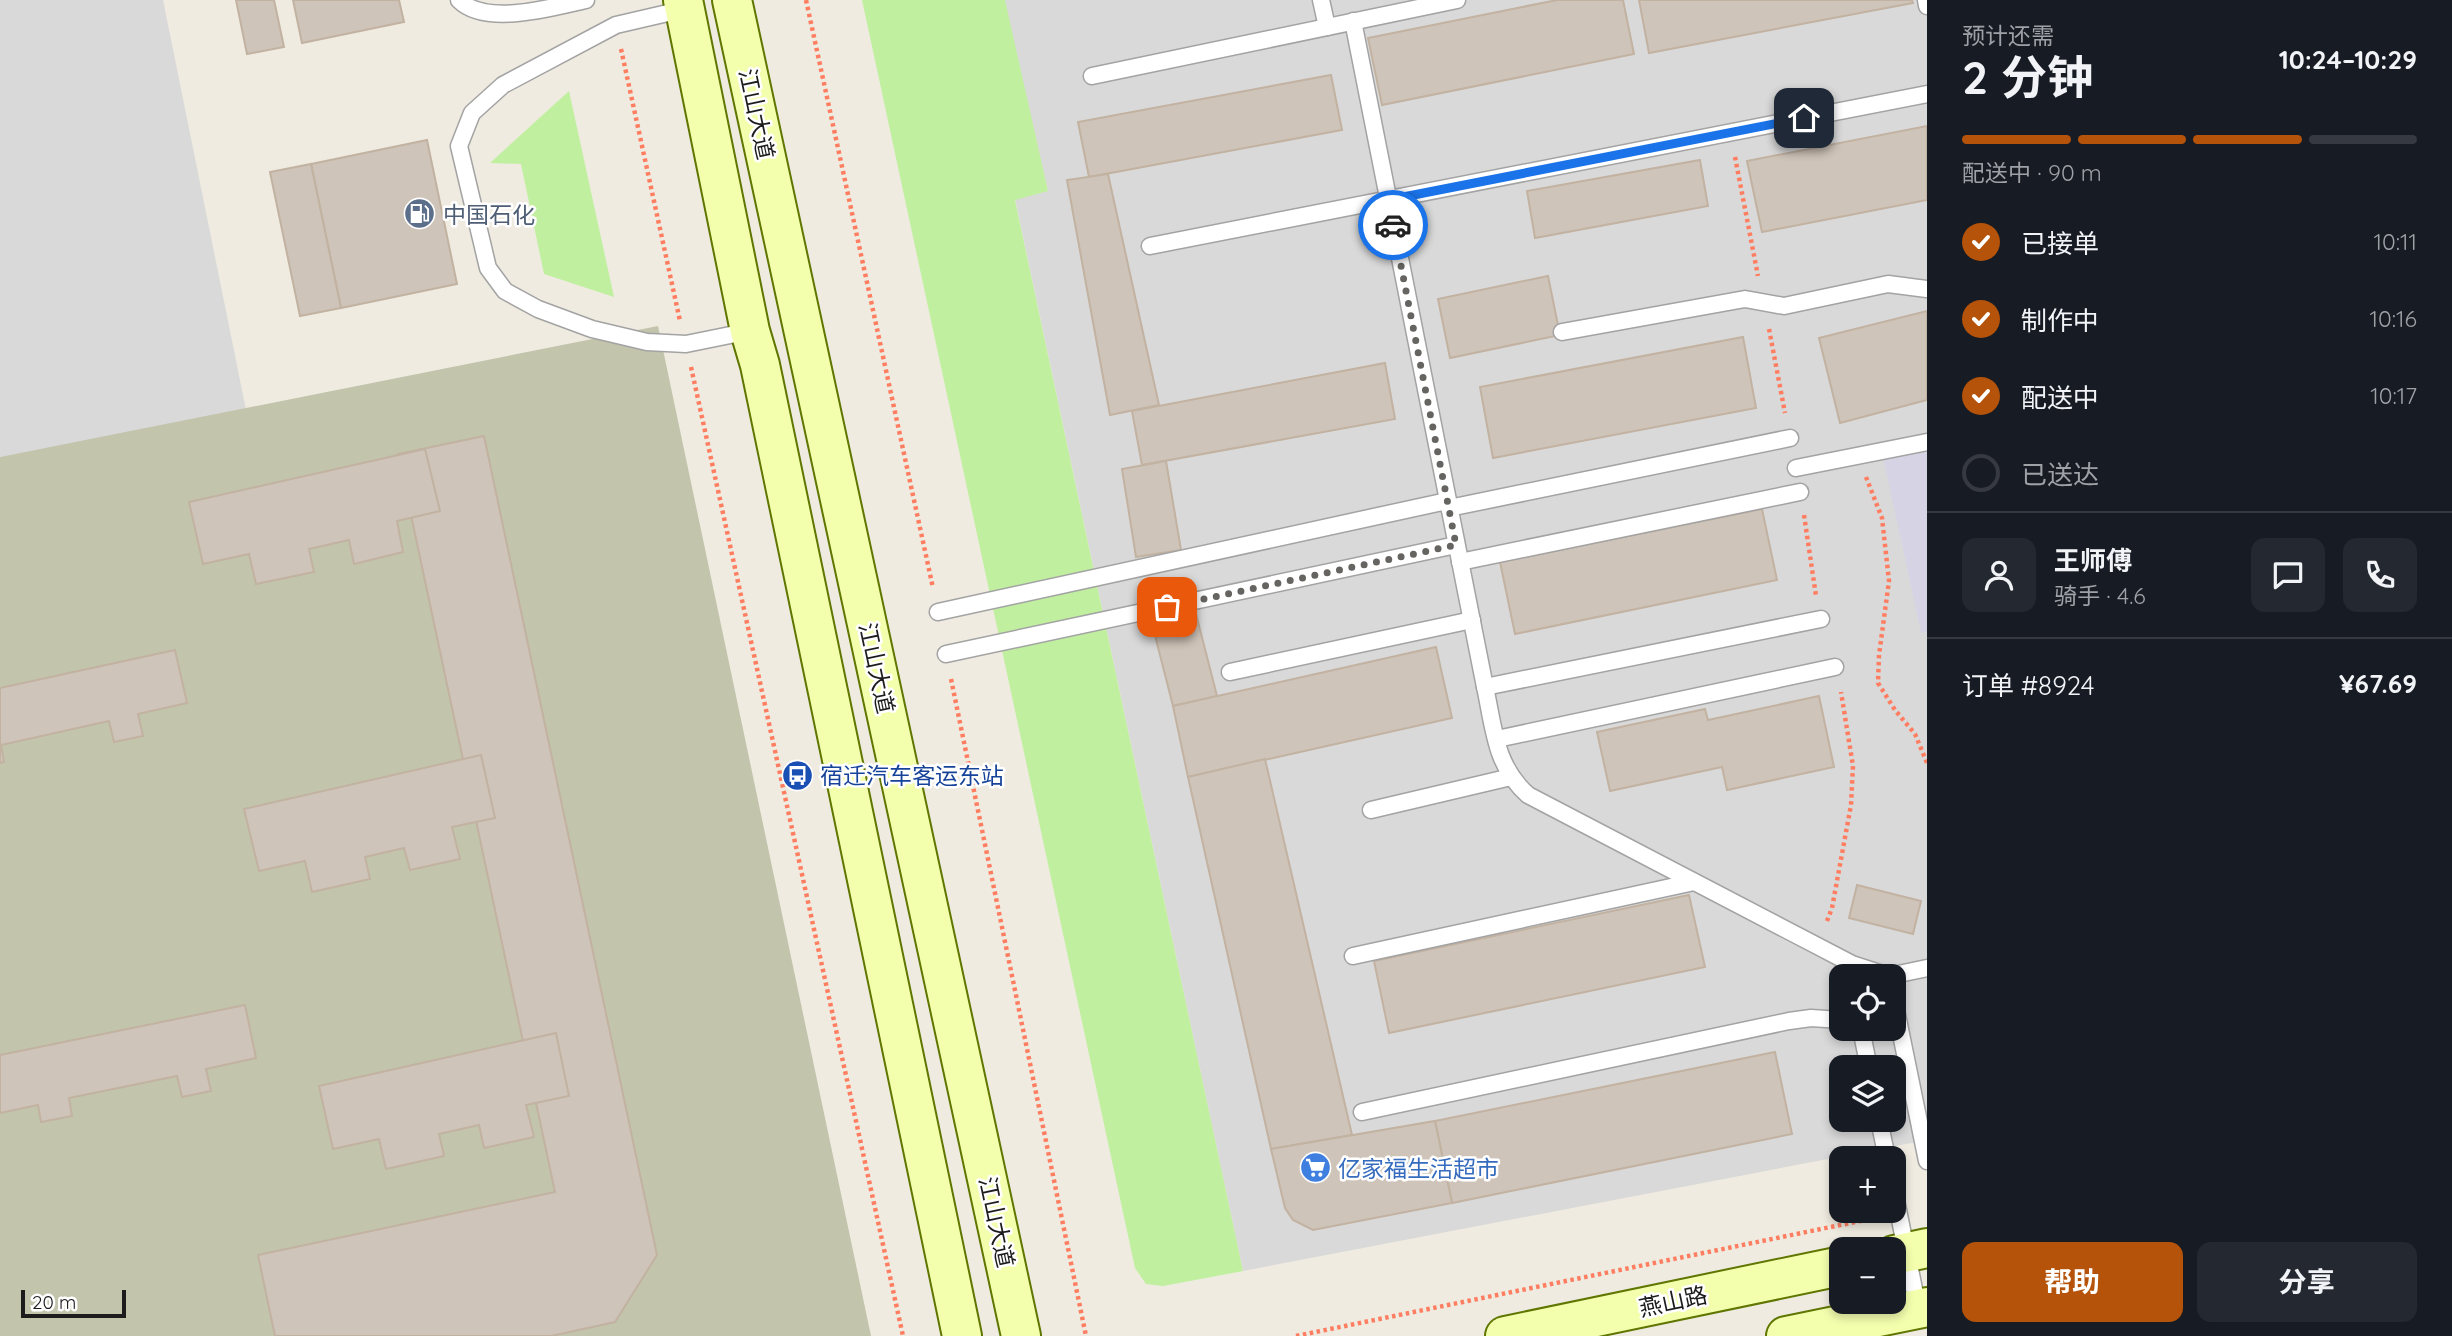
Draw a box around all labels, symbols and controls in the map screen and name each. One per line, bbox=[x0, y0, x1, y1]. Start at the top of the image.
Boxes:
text: 预计还需 bbox=[1962, 21, 2054, 50]
text: 10:24–10:29 bbox=[2279, 43, 2417, 76]
text: 2 分钟 bbox=[1962, 48, 2093, 106]
street label: 江山大道 bbox=[733, 66, 781, 162]
pin bbox=[1774, 88, 1834, 148]
icon: home bbox=[1785, 99, 1823, 137]
text: 配送中 · 90 m bbox=[1962, 158, 2102, 187]
courier bbox=[1358, 190, 1428, 260]
fuel station icon: 中国石化 bbox=[403, 197, 437, 231]
place label: 中国石化 bbox=[443, 200, 535, 229]
icon: car bbox=[1374, 206, 1412, 244]
icon: check bbox=[1962, 223, 2000, 261]
text: 已接单 bbox=[2021, 227, 2099, 260]
text: 10:11 bbox=[2373, 227, 2417, 256]
icon: check bbox=[1962, 300, 2000, 338]
text: 制作中 bbox=[2021, 304, 2099, 337]
text: 10:16 bbox=[2370, 304, 2417, 333]
icon: check bbox=[1962, 377, 2000, 415]
text: 配送中 bbox=[2021, 381, 2099, 414]
text: 10:17 bbox=[2370, 381, 2417, 410]
text: 已送达 bbox=[2021, 458, 2099, 491]
button: person bbox=[1962, 538, 2036, 612]
button: chat bbox=[2251, 538, 2325, 612]
button: phone bbox=[2343, 538, 2417, 612]
text: 王师傅 bbox=[2054, 544, 2132, 577]
pin bbox=[1137, 577, 1197, 637]
text: 骑手 · 4.6 bbox=[2054, 581, 2146, 610]
icon: bag bbox=[1148, 588, 1186, 626]
street label: 江山大道 bbox=[853, 620, 901, 716]
text: ¥67.69 bbox=[2339, 667, 2417, 700]
text: 订单 #8924 bbox=[1962, 669, 2094, 702]
bus stop icon: 宿迁汽车客运东站 bbox=[780, 758, 814, 792]
place label: 宿迁汽车客运东站 bbox=[820, 761, 1004, 790]
map controls bbox=[1829, 964, 1906, 1314]
button: locate bbox=[1829, 964, 1906, 1041]
button: layers bbox=[1829, 1055, 1906, 1132]
button: + bbox=[1829, 1146, 1906, 1223]
supermarket icon: 亿家福生活超市 bbox=[1298, 1151, 1332, 1185]
place label: 亿家福生活超市 bbox=[1338, 1154, 1499, 1183]
street label: 江山大道 bbox=[973, 1174, 1021, 1270]
button: − bbox=[1829, 1237, 1906, 1314]
button: 帮助 bbox=[1962, 1242, 2183, 1322]
button: 分享 bbox=[2197, 1242, 2417, 1322]
street label: 燕山路 bbox=[1636, 1280, 1710, 1322]
scale bar bbox=[21, 1287, 126, 1319]
text: 20 m bbox=[32, 1290, 76, 1314]

